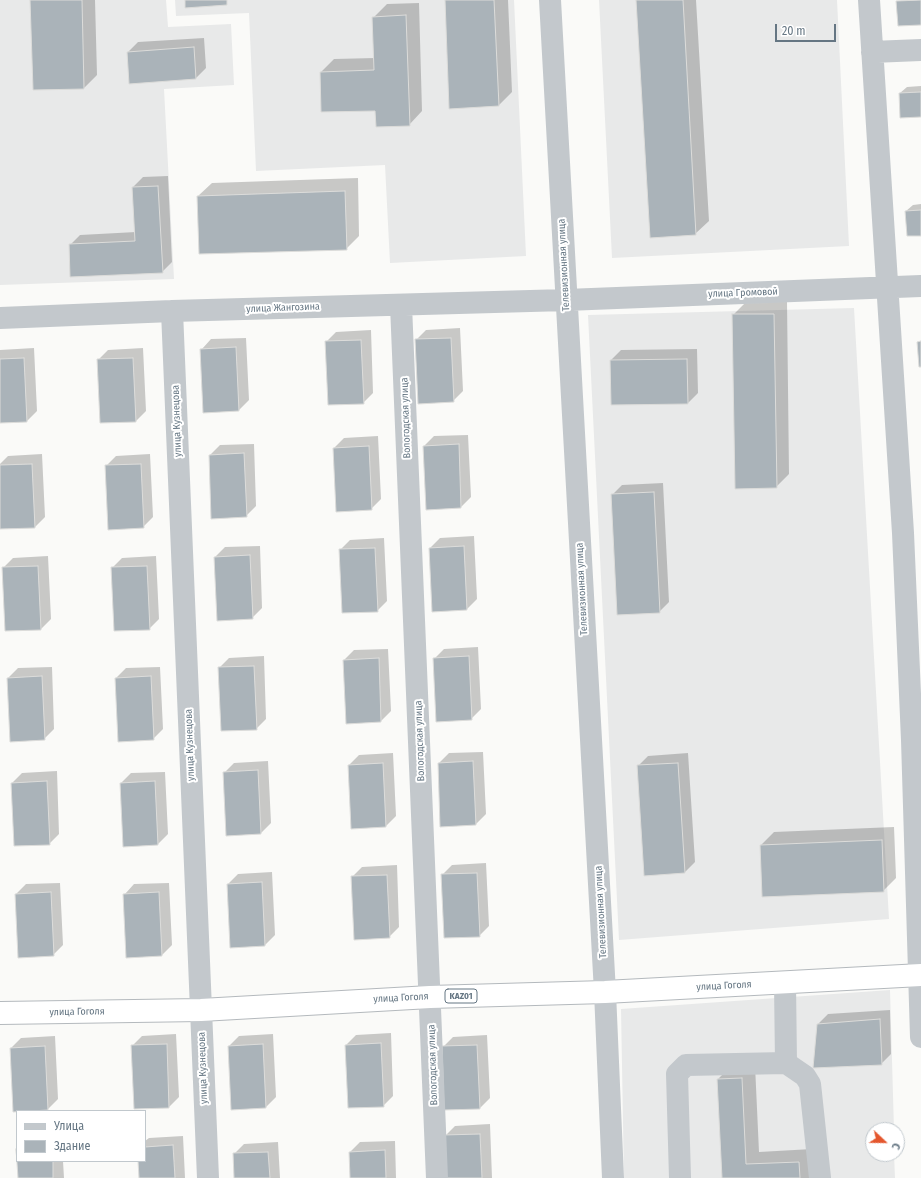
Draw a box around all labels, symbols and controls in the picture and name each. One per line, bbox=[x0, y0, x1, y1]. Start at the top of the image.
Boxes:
scale bar bbox=[777, 16, 838, 42]
text: 20 m bbox=[782, 24, 806, 38]
street label: Телевизионная улица bbox=[556, 219, 572, 311]
street label: улица Громовой bbox=[708, 286, 778, 300]
street label: улица Жангозина bbox=[246, 301, 320, 315]
street label: Вологодская улица bbox=[399, 377, 413, 459]
street label: улица Кузнецова bbox=[170, 385, 184, 457]
street label: Телевизионная улица bbox=[574, 543, 590, 635]
street label: Вологодская улица bbox=[413, 700, 427, 782]
street label: улица Кузнецова bbox=[183, 709, 197, 781]
street label: Телевизионная улица bbox=[593, 866, 609, 958]
street label: улица Гоголя bbox=[696, 979, 752, 993]
road number: KАZ01 bbox=[445, 989, 477, 1003]
street label: улица Гоголя bbox=[373, 991, 429, 1005]
street label: улица Гоголя bbox=[49, 1006, 105, 1018]
street label: Вологодская улица bbox=[426, 1024, 440, 1106]
street label: улица Кузнецова bbox=[196, 1032, 210, 1104]
legend bbox=[16, 1110, 146, 1162]
text: Улица bbox=[54, 1119, 84, 1133]
north arrow bbox=[865, 1122, 905, 1162]
text: Здание bbox=[54, 1139, 90, 1153]
text: С bbox=[889, 1141, 903, 1151]

